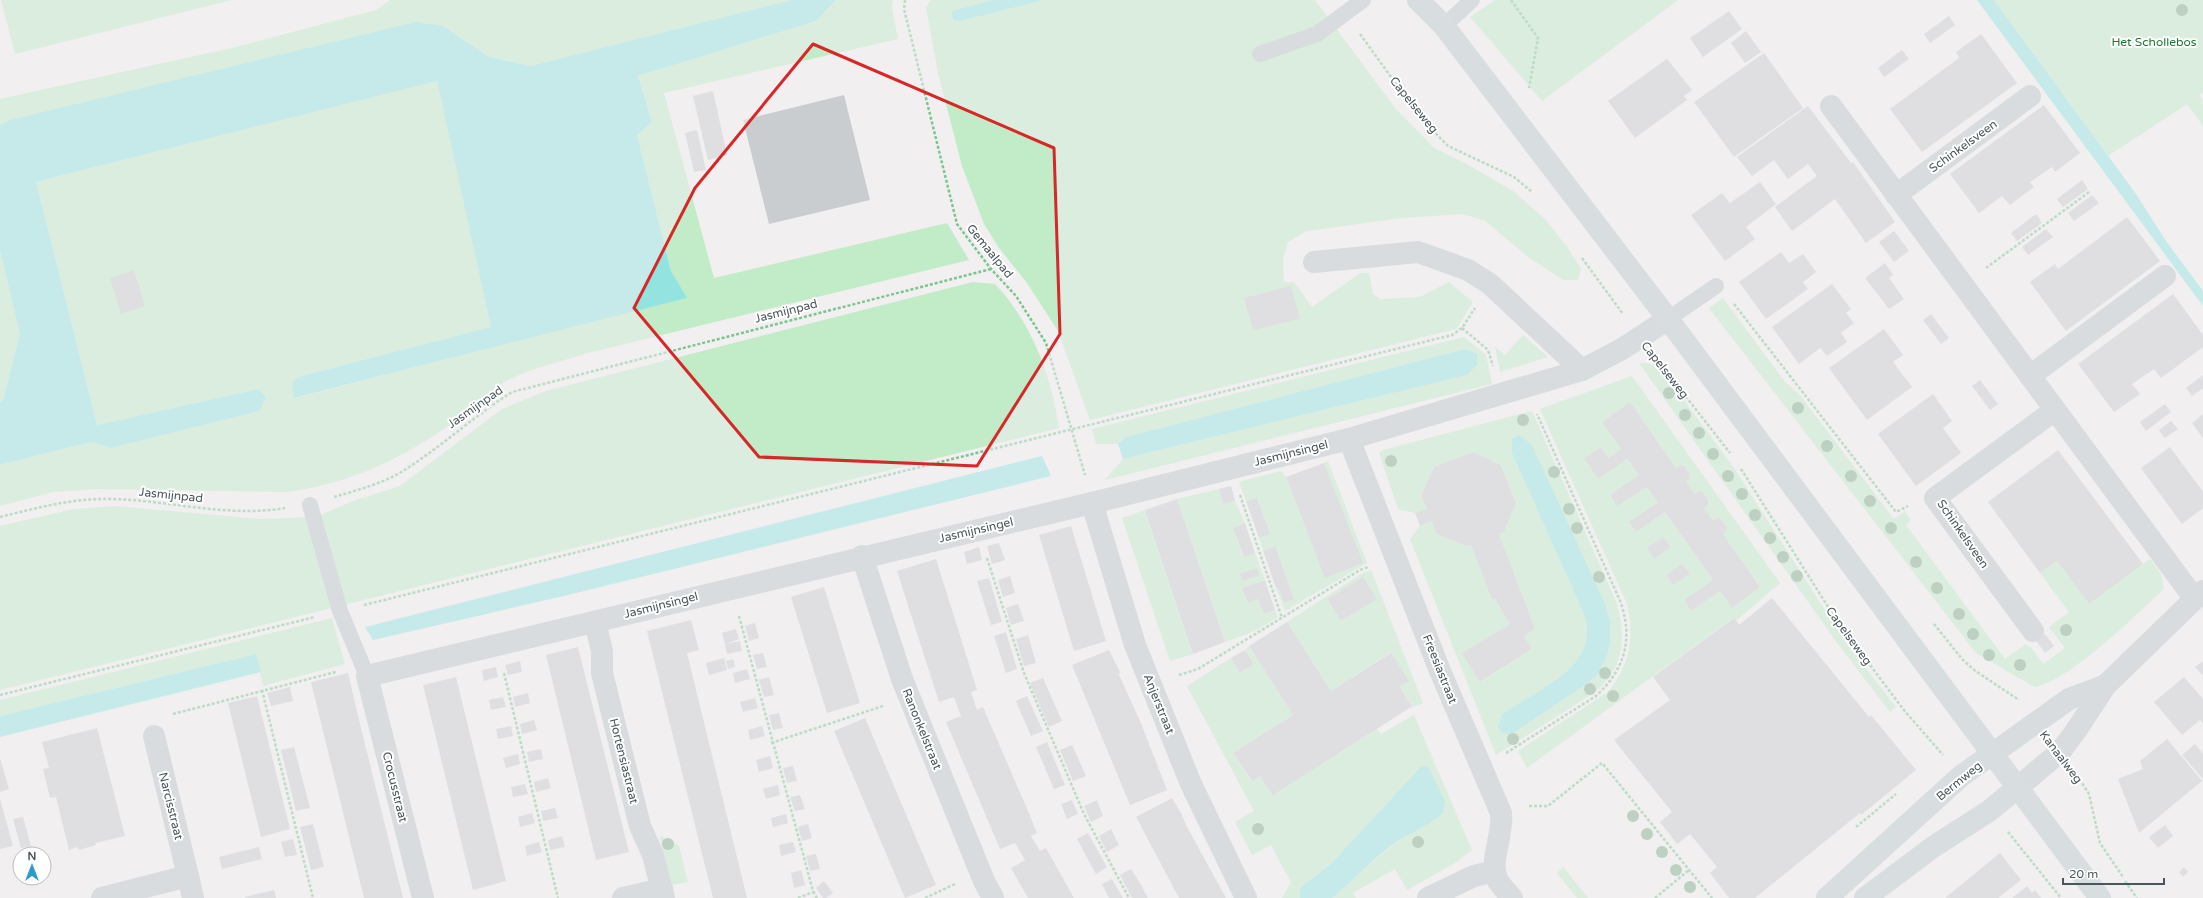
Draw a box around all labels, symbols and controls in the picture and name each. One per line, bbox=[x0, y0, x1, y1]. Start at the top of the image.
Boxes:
park label: Het Schollebos bbox=[2111, 35, 2197, 49]
street label: Capelseweg bbox=[1387, 74, 1441, 136]
street label: Schinkelsveen bbox=[1926, 117, 2000, 175]
street label: Gemaalpad bbox=[964, 221, 1016, 281]
street label: Jasmijnpad bbox=[753, 296, 819, 326]
street label: Capelseweg bbox=[1638, 339, 1692, 401]
street label: Jasmijnpad bbox=[445, 383, 505, 431]
street label: Jasmijnsingel bbox=[1252, 437, 1330, 469]
street label: Jasmijnpad bbox=[138, 485, 204, 505]
street label: Schinkelsveen bbox=[1934, 497, 1992, 571]
street label: Jasmijnsingel bbox=[937, 515, 1015, 545]
street label: Jasmijnsingel bbox=[622, 589, 700, 621]
street label: Capelseweg bbox=[1823, 604, 1875, 668]
street label: Freesiastraat bbox=[1420, 632, 1460, 706]
street label: Anjerstraat bbox=[1141, 672, 1178, 736]
street label: Ranonkelstraat bbox=[899, 686, 945, 772]
street label: Hortensiastraat bbox=[607, 717, 641, 806]
street label: Kanaalweg bbox=[2037, 728, 2085, 786]
street label: Crocusstraat bbox=[379, 750, 411, 824]
street label: Bermweg bbox=[1933, 758, 1985, 804]
street label: Narcisstraat bbox=[156, 771, 186, 841]
north arrow bbox=[12, 846, 52, 886]
text: N bbox=[28, 850, 36, 863]
scale bar bbox=[2063, 860, 2164, 886]
text: 20 m bbox=[2069, 867, 2098, 881]

